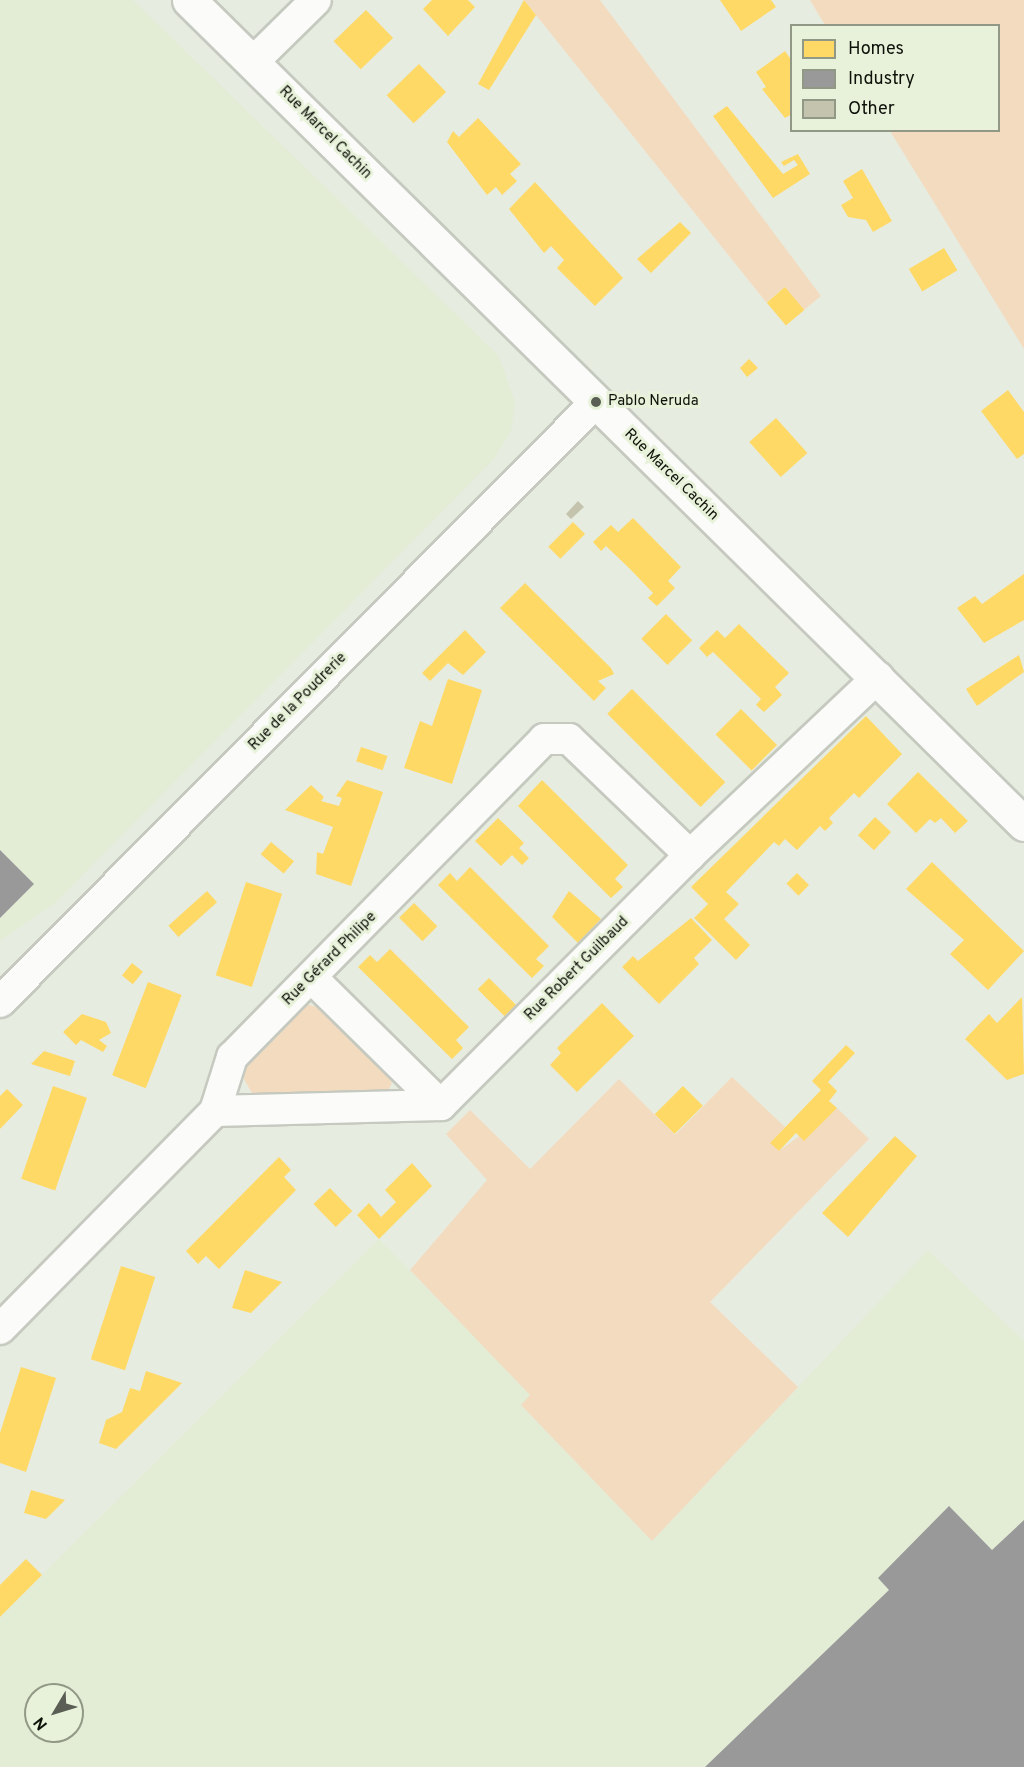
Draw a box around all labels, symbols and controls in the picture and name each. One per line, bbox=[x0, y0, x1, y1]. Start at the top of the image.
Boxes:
legend bbox=[790, 24, 1000, 132]
text: Homes bbox=[848, 38, 904, 61]
text: Industry bbox=[848, 68, 915, 91]
street label: Rue Marcel Cachin bbox=[275, 83, 375, 183]
text: Other bbox=[848, 98, 895, 121]
place label: Pablo Neruda bbox=[608, 393, 699, 411]
marker: Pablo Neruda bbox=[589, 395, 603, 409]
street label: Rue Marcel Cachin bbox=[620, 425, 722, 525]
street label: Rue de la Poudrerie bbox=[245, 649, 351, 755]
street label: Rue Gérard Philipe bbox=[279, 908, 381, 1010]
street label: Rue Robert Guilbaud bbox=[521, 913, 633, 1025]
north arrow bbox=[24, 1683, 84, 1743]
text: N bbox=[30, 1712, 53, 1734]

